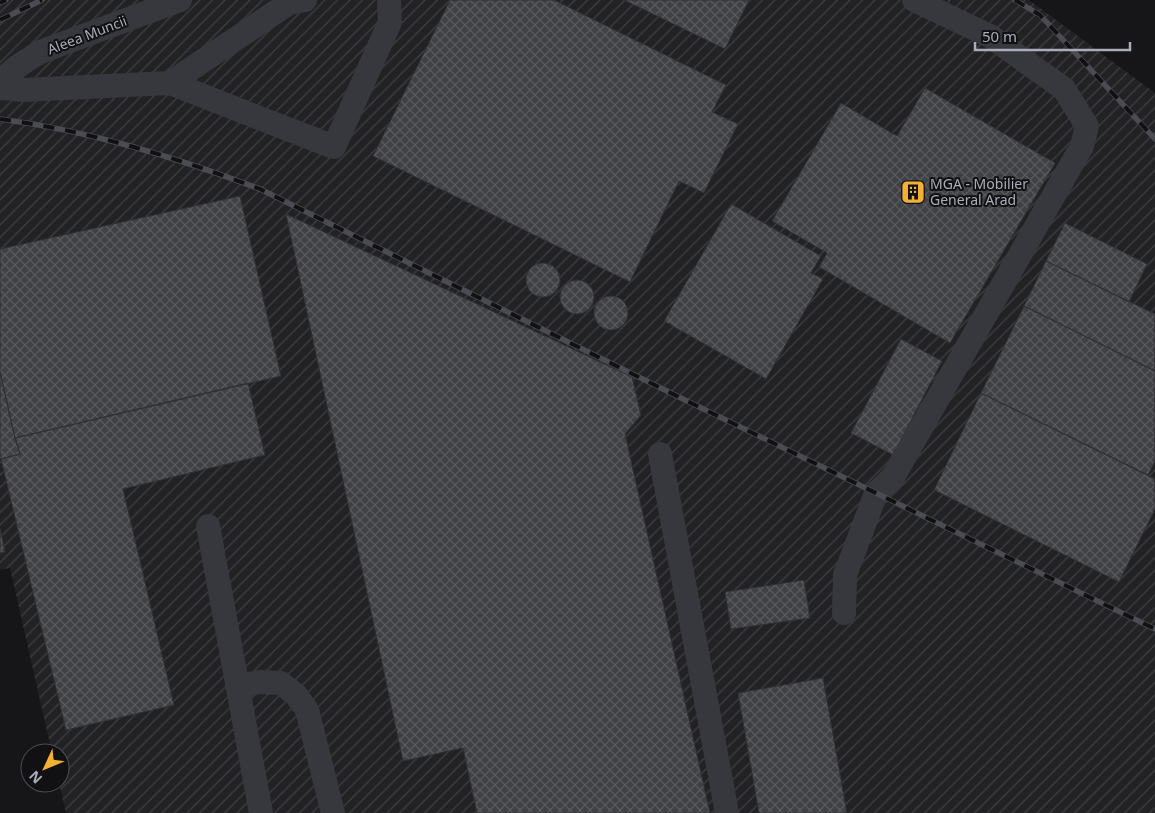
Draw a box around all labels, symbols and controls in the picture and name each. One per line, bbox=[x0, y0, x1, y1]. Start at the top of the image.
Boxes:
street label: Aleea Muncii bbox=[44, 11, 129, 58]
scale bar bbox=[975, 20, 1130, 52]
text: 50 m bbox=[982, 26, 1017, 46]
place label: MGA - Mobilier General Arad bbox=[930, 174, 1028, 209]
building icon: MGA - Mobilier General Arad bbox=[900, 179, 926, 205]
north arrow bbox=[20, 743, 70, 793]
text: N bbox=[24, 767, 46, 788]

